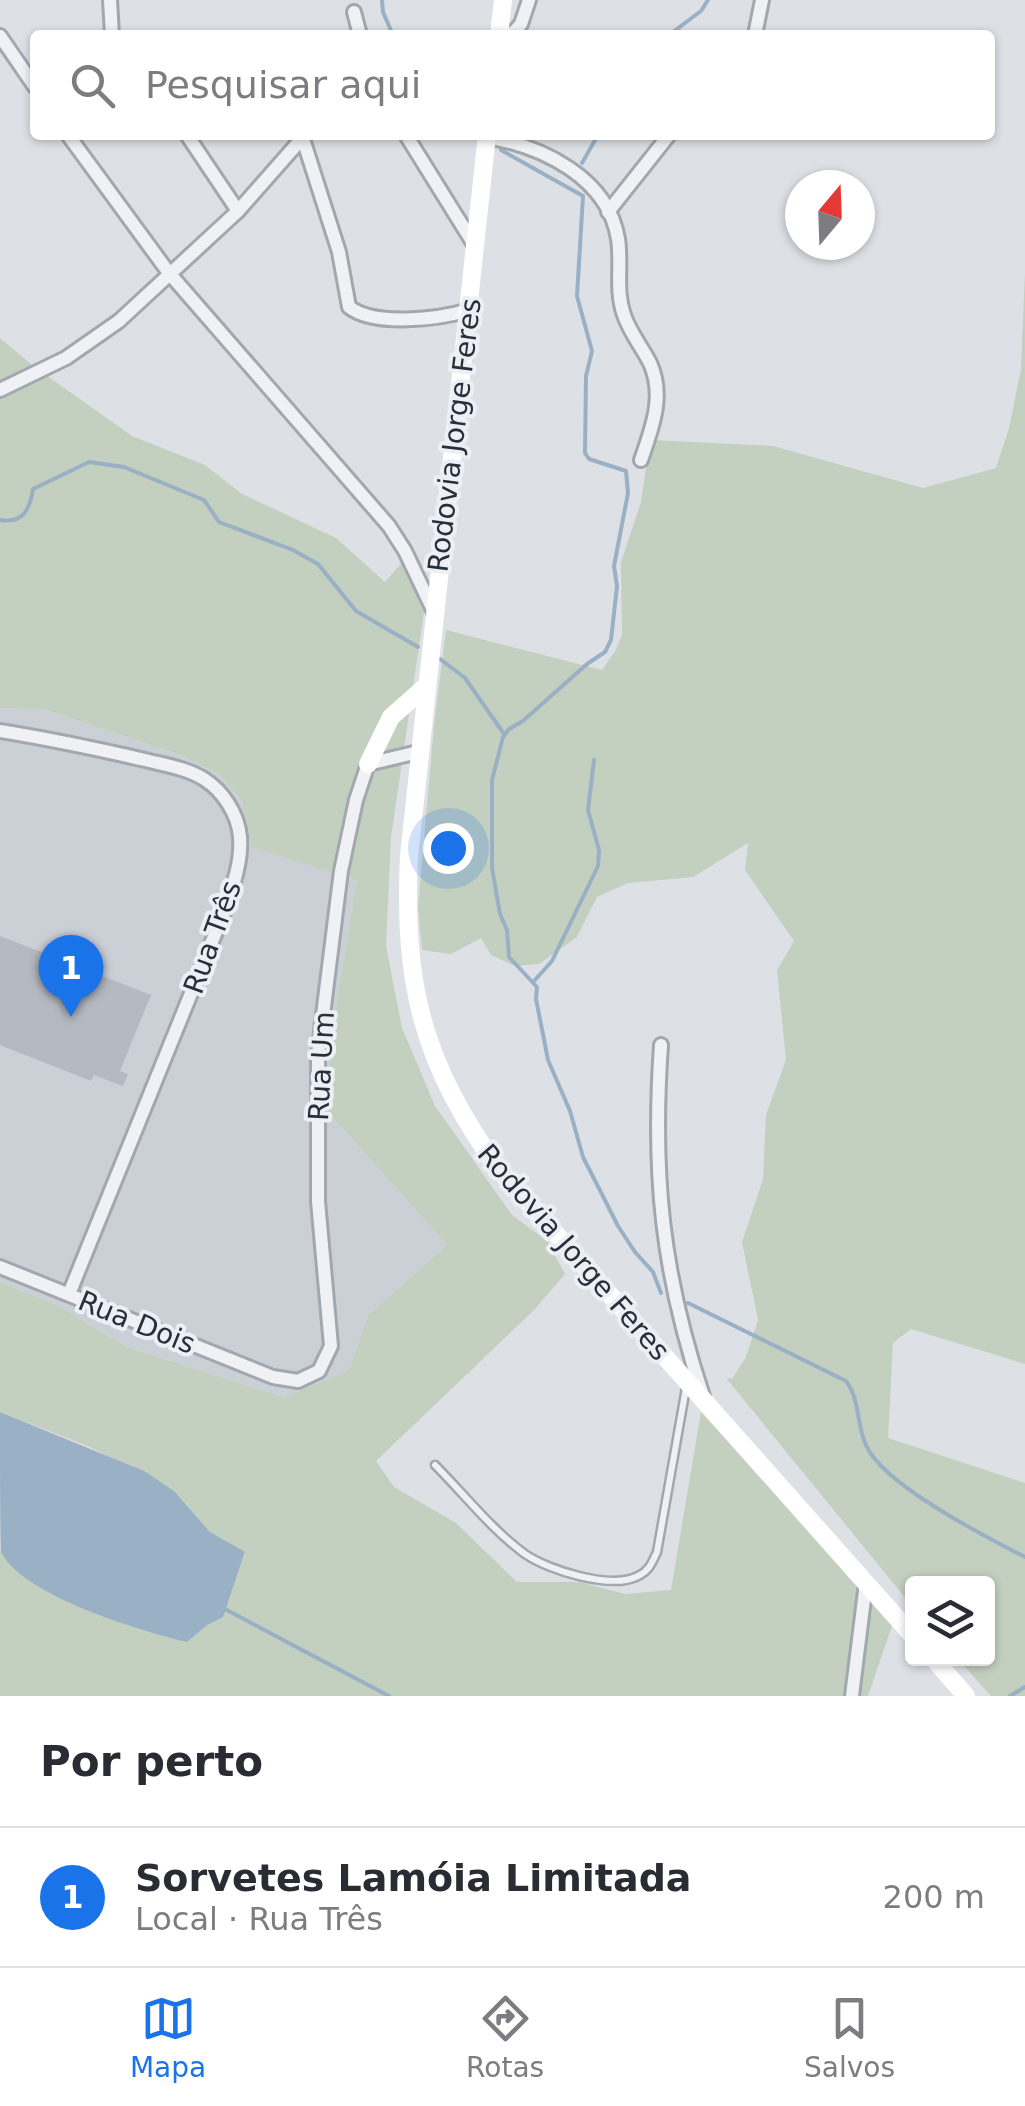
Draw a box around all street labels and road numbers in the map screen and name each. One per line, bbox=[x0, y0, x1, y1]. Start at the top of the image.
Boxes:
street label: Rodovia Jorge Feres bbox=[421, 296, 488, 574]
street label: Rua Três bbox=[177, 876, 248, 998]
street label: Rua Um bbox=[302, 1010, 341, 1122]
street label: Rodovia Jorge Feres bbox=[471, 1138, 676, 1367]
street label: Rua Dois bbox=[74, 1284, 200, 1361]

